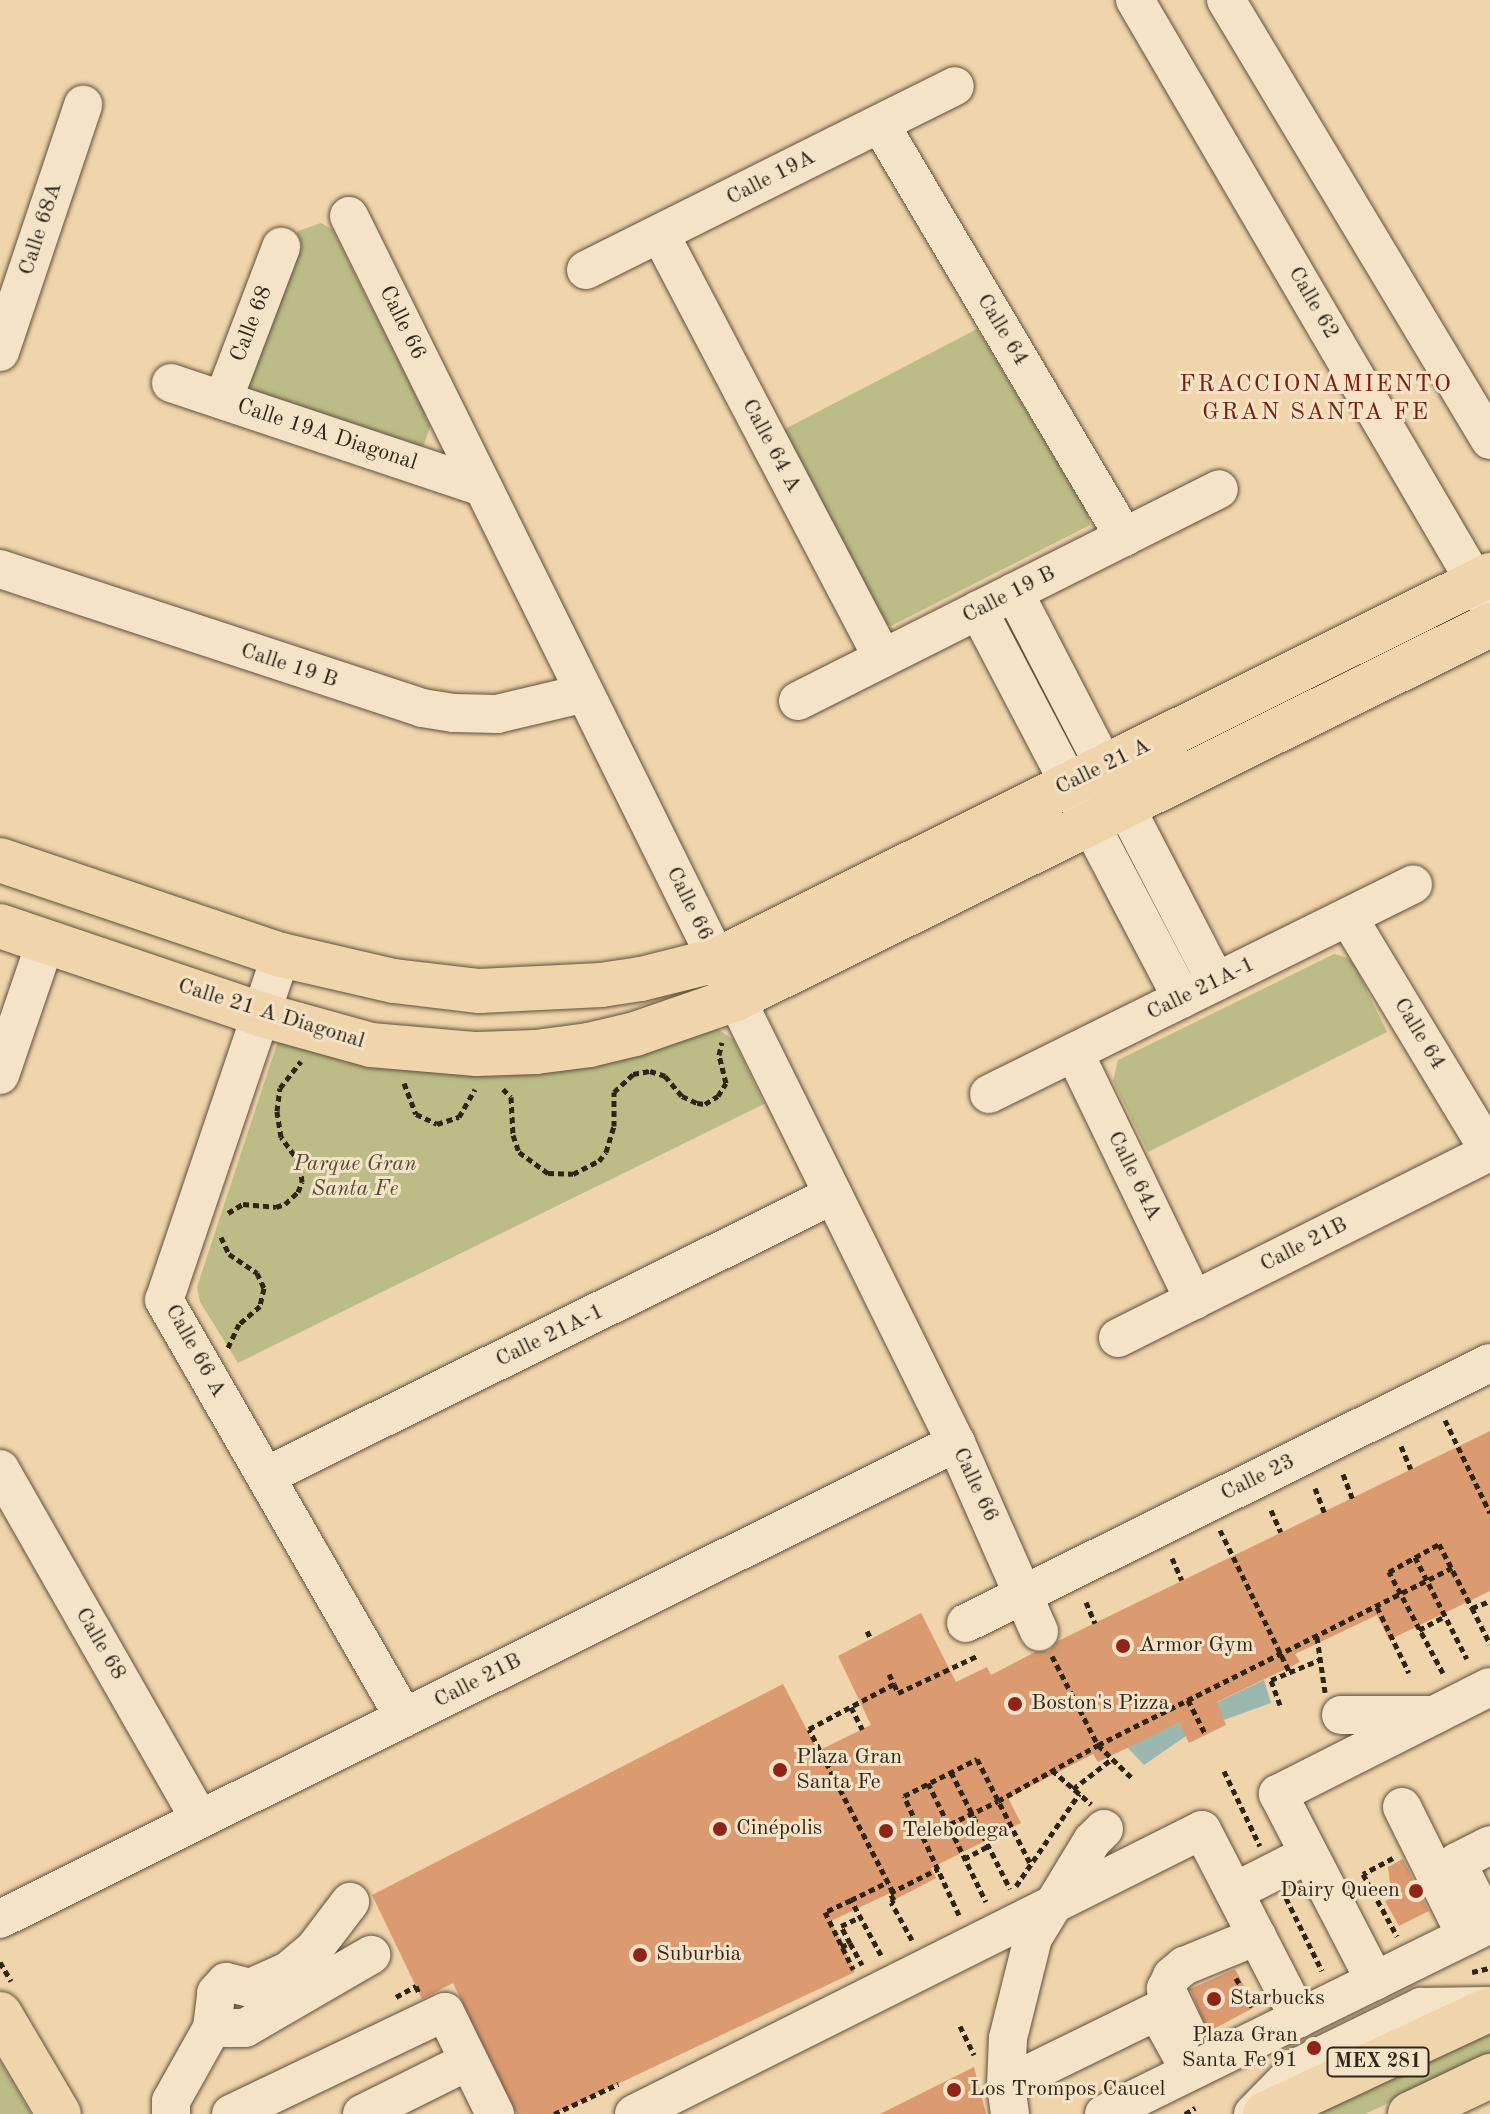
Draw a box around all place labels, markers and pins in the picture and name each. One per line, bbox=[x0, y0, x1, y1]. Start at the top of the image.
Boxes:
place label: Armor Gym bbox=[1139, 1633, 1253, 1659]
marker: Armor Gym bbox=[1114, 1637, 1132, 1655]
place label: Boston's Pizza bbox=[1031, 1691, 1169, 1717]
marker: Boston's Pizza bbox=[1006, 1695, 1024, 1713]
place label: Plaza Gran Santa Fe bbox=[796, 1744, 902, 1796]
marker: Plaza Gran Santa Fe bbox=[771, 1761, 789, 1779]
place label: Cinépolis bbox=[736, 1816, 822, 1842]
place label: Telebodega bbox=[902, 1818, 1009, 1844]
marker: Cinépolis bbox=[711, 1820, 729, 1838]
marker: Telebodega bbox=[877, 1822, 895, 1840]
place label: Dairy Queen bbox=[1280, 1878, 1400, 1904]
marker: Dairy Queen bbox=[1407, 1882, 1425, 1900]
place label: Suburbia bbox=[656, 1942, 741, 1968]
marker: Suburbia bbox=[631, 1946, 649, 1964]
place label: Starbucks bbox=[1230, 1986, 1325, 2012]
marker: Starbucks bbox=[1205, 1990, 1223, 2008]
place label: Plaza Gran Santa Fe 91 bbox=[1182, 2022, 1298, 2074]
marker: Plaza Gran Santa Fe 91 bbox=[1305, 2039, 1323, 2057]
place label: Los Trompos Caucel bbox=[970, 2077, 1165, 2103]
marker: Los Trompos Caucel bbox=[945, 2081, 963, 2099]

